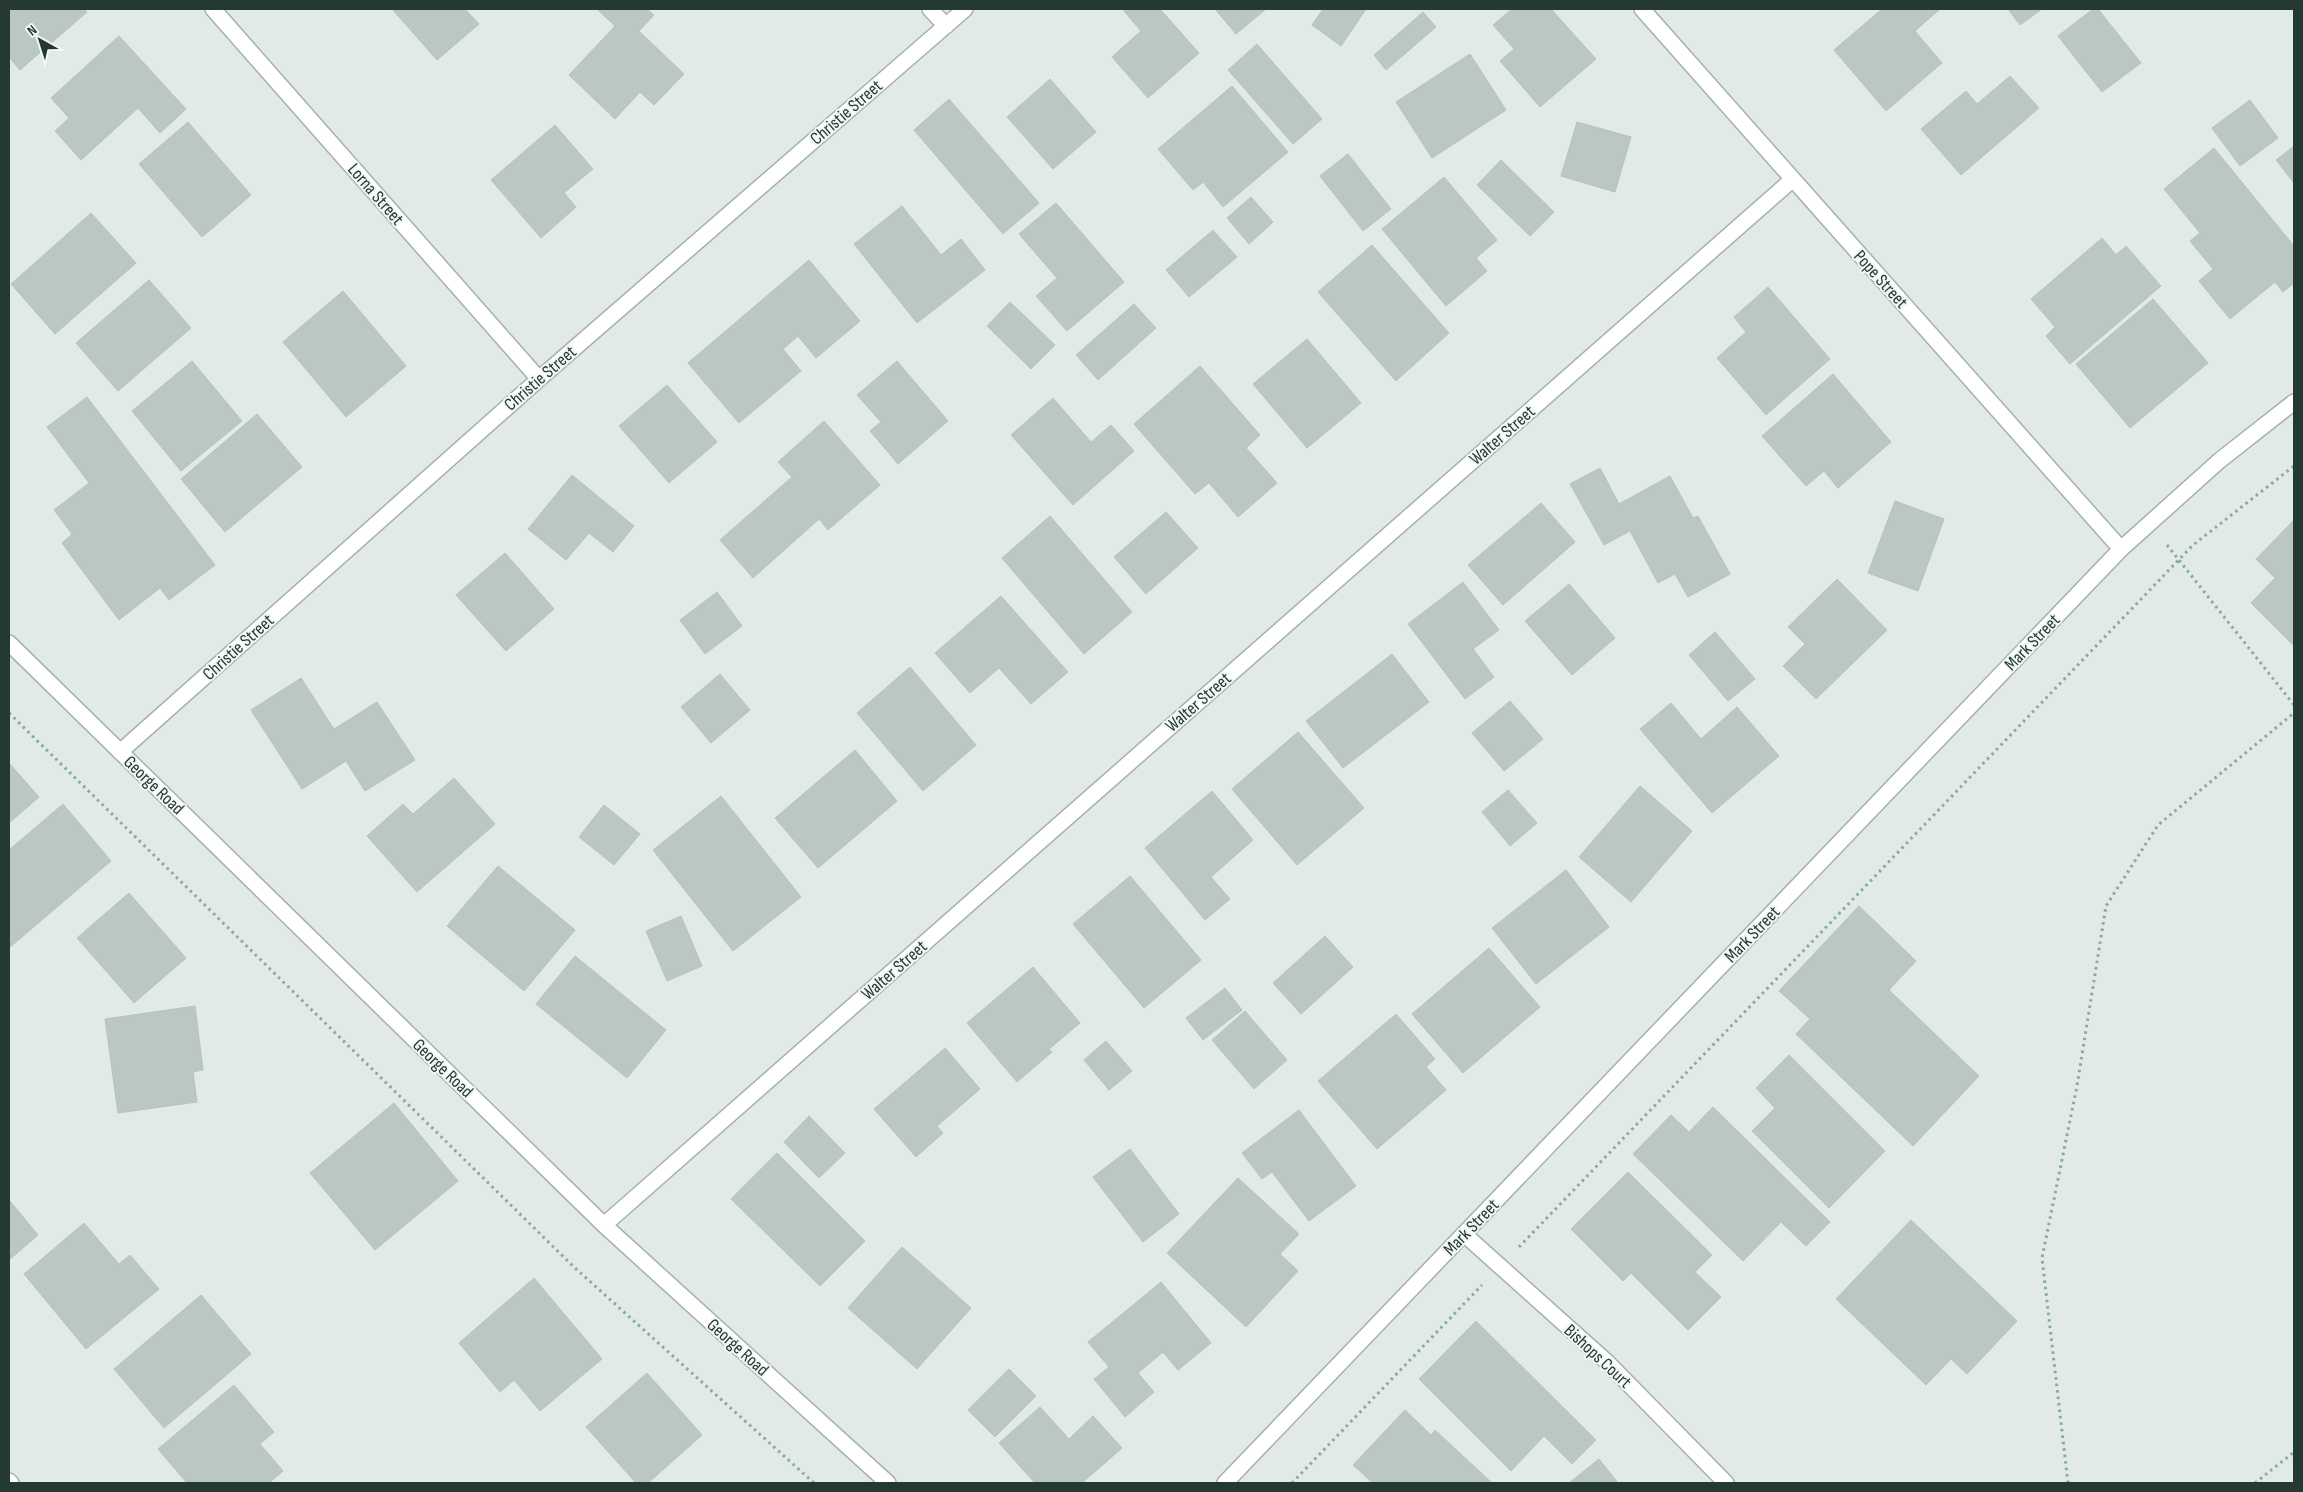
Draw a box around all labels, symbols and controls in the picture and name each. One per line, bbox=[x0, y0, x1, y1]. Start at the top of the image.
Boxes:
north arrow bbox=[15, 15, 65, 65]
text: N bbox=[24, 21, 40, 39]
street label: Christie Street bbox=[806, 75, 887, 149]
street label: Lorna Street bbox=[343, 159, 408, 230]
street label: Pope Street bbox=[1849, 246, 1912, 313]
street label: Christie Street bbox=[500, 341, 581, 415]
street label: Walter Street bbox=[1465, 401, 1540, 470]
street label: Mark Street bbox=[2000, 609, 2065, 675]
street label: Christie Street bbox=[198, 610, 279, 685]
street label: Walter Street bbox=[1161, 668, 1236, 737]
street label: George Road bbox=[119, 752, 188, 819]
street label: Mark Street bbox=[1720, 901, 1785, 967]
street label: Walter Street bbox=[857, 936, 932, 1005]
street label: George Road bbox=[408, 1035, 477, 1102]
street label: Mark Street bbox=[1439, 1194, 1504, 1260]
street label: George Road bbox=[703, 1314, 773, 1380]
street label: Bishops Court bbox=[1560, 1320, 1636, 1393]

